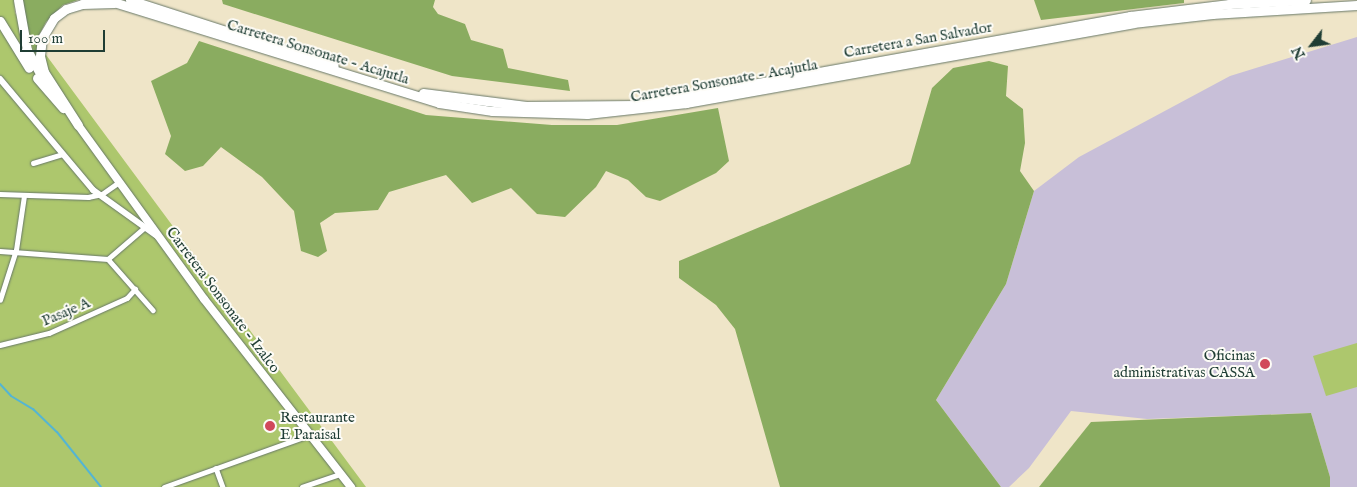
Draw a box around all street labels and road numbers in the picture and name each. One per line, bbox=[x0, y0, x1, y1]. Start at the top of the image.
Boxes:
street label: Carretera Sonsonate - Acajutla bbox=[225, 16, 411, 88]
street label: Carretera a San Salvador bbox=[842, 18, 994, 62]
street label: Carretera Sonsonate - Acajutla bbox=[629, 56, 819, 106]
street label: Carretera Sonsonate - Izalco bbox=[162, 224, 284, 376]
street label: Pasaje A bbox=[39, 294, 93, 330]

